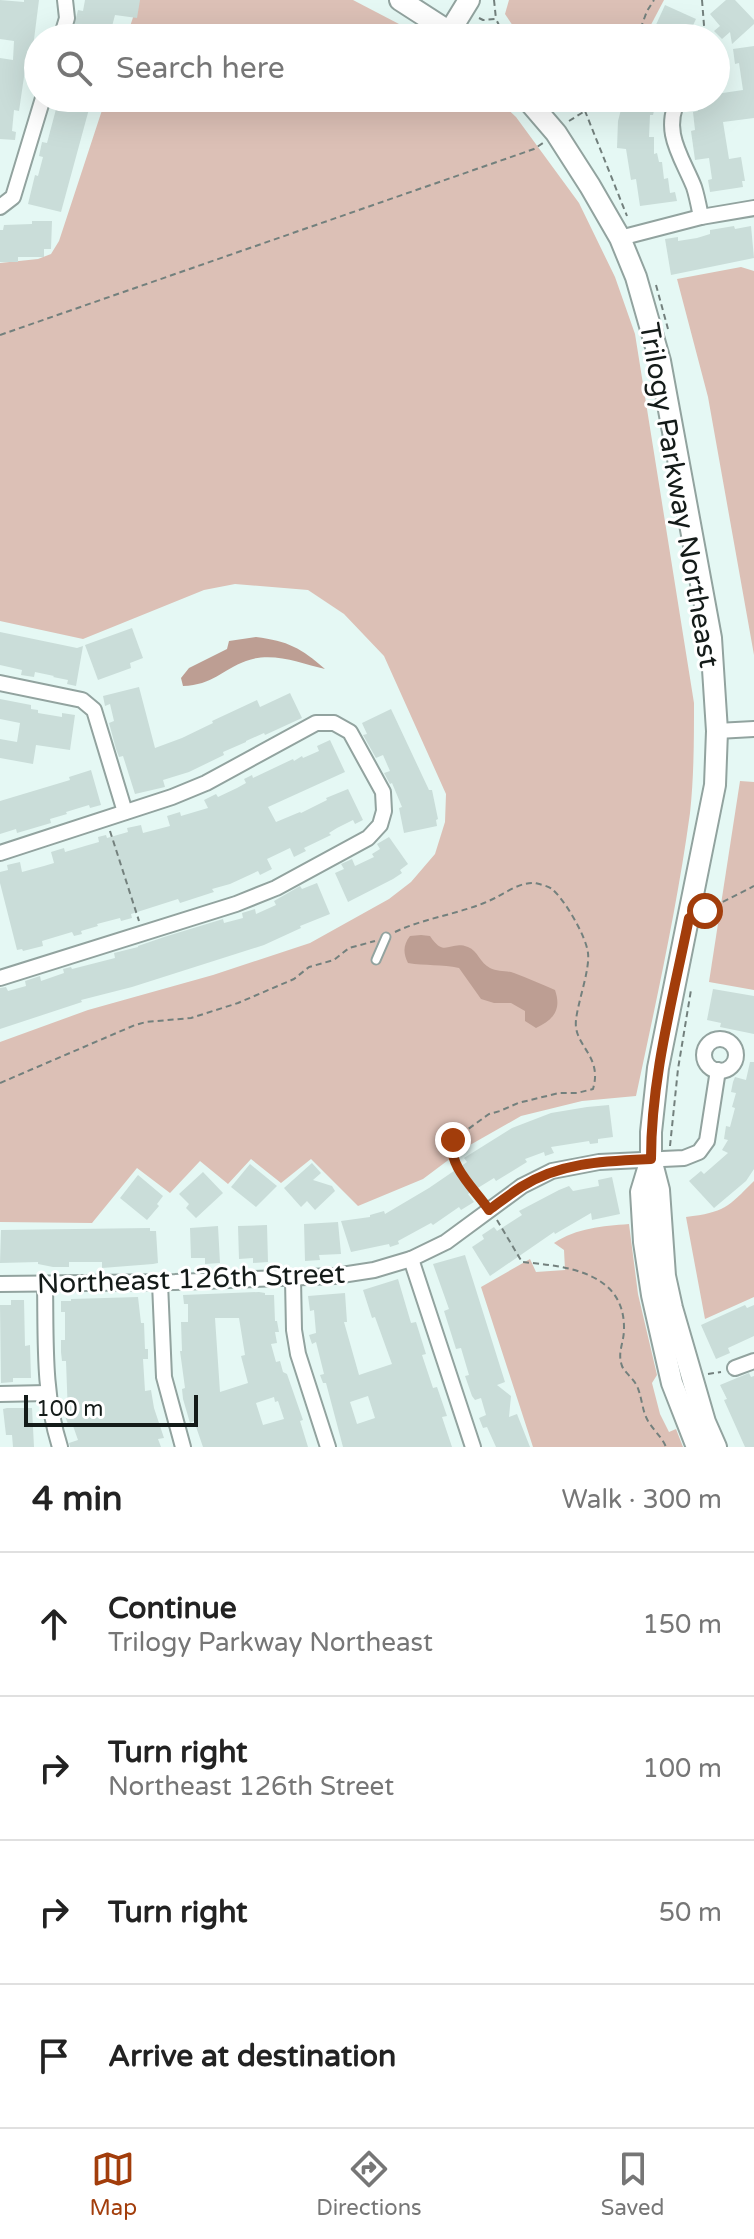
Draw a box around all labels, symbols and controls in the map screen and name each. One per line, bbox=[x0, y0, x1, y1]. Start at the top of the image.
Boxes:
search box bbox=[24, 24, 730, 112]
icon: search bbox=[52, 46, 96, 90]
text: Search here bbox=[116, 50, 285, 87]
street label: Trilogy Parkway Northeast bbox=[632, 320, 726, 671]
route start bbox=[687, 893, 723, 929]
route end bbox=[435, 1122, 471, 1158]
street label: Northeast 126th Street bbox=[36, 1257, 346, 1301]
scale bar bbox=[24, 1391, 198, 1427]
text: 100 m bbox=[36, 1396, 103, 1422]
text: 4 min bbox=[32, 1479, 123, 1520]
text: Walk · 300 m bbox=[562, 1484, 722, 1515]
text: Continue bbox=[108, 1590, 237, 1627]
icon: ahead bbox=[32, 1602, 76, 1646]
text: 150 m bbox=[642, 1609, 722, 1640]
text: Trilogy Parkway Northeast bbox=[108, 1627, 433, 1658]
text: Turn right bbox=[108, 1734, 248, 1771]
icon: right bbox=[32, 1746, 76, 1790]
text: 100 m bbox=[642, 1753, 722, 1784]
text: Northeast 126th Street bbox=[108, 1771, 394, 1802]
icon: right bbox=[32, 1890, 76, 1934]
text: Turn right bbox=[108, 1894, 248, 1931]
text: 50 m bbox=[659, 1897, 722, 1928]
icon: arrive bbox=[32, 2034, 76, 2078]
text: Arrive at destination bbox=[108, 2038, 396, 2075]
tab: Map bbox=[90, 2147, 137, 2221]
tab: Directions bbox=[316, 2147, 422, 2221]
tab: Saved bbox=[601, 2147, 664, 2221]

